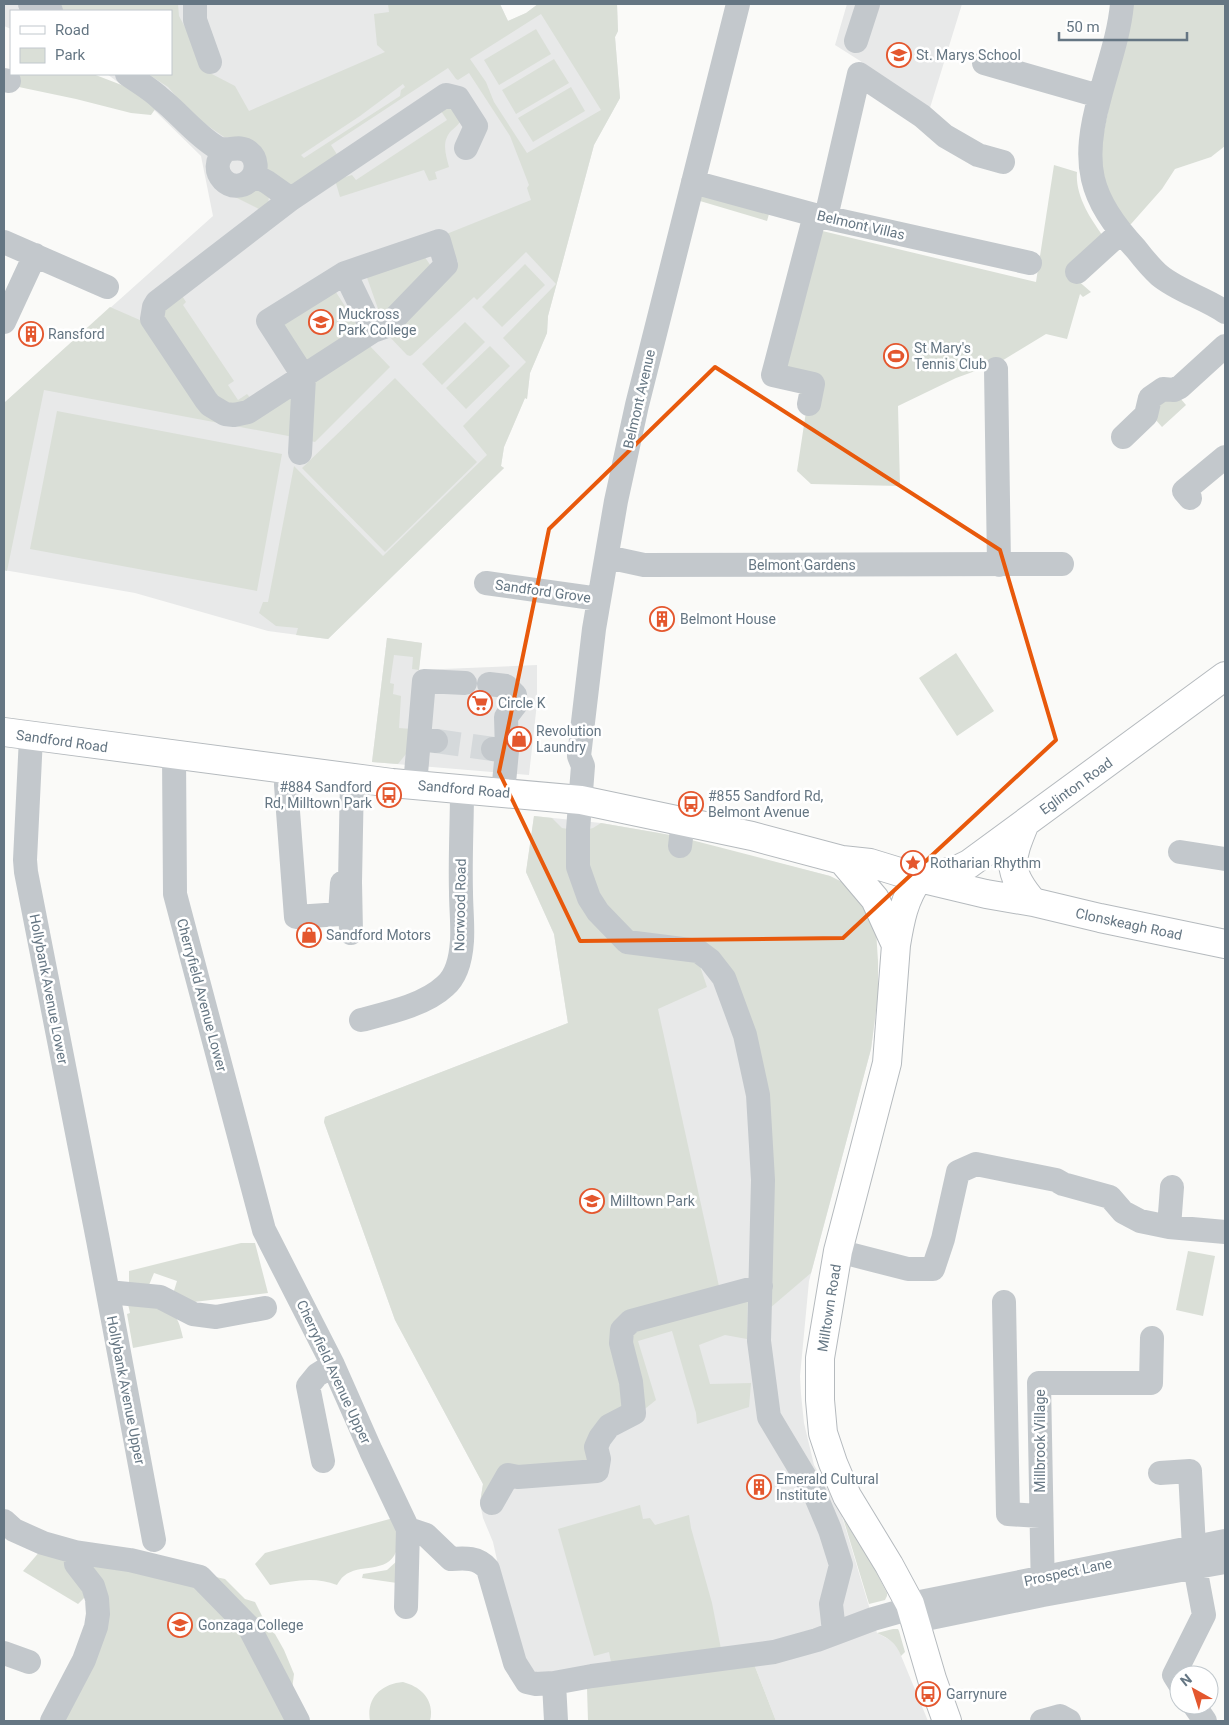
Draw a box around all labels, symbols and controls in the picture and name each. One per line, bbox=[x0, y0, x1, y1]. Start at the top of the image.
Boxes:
legend bbox=[10, 10, 172, 75]
scale bar bbox=[1059, 10, 1186, 42]
text: 50 m bbox=[1066, 18, 1100, 36]
text: Road bbox=[55, 21, 89, 39]
school or university icon: St. Marys School bbox=[886, 42, 912, 68]
text: Park bbox=[55, 46, 86, 64]
place label: St. Marys School bbox=[916, 47, 1021, 63]
street label: Belmont Villas bbox=[816, 207, 906, 243]
place label: Muckross Park College bbox=[338, 306, 416, 338]
school or university icon: Muckross Park College bbox=[308, 309, 334, 335]
building icon: Ransford bbox=[18, 321, 44, 347]
place label: Ransford bbox=[48, 326, 105, 342]
place label: St Mary's Tennis Club bbox=[914, 340, 987, 372]
sports icon: St Mary's Tennis Club bbox=[883, 343, 909, 369]
street label: Belmont Avenue bbox=[620, 348, 658, 450]
street label: Belmont Gardens bbox=[748, 557, 856, 573]
street label: Sandford Grove bbox=[494, 576, 592, 606]
building icon: Belmont House bbox=[649, 606, 675, 632]
place label: Belmont House bbox=[680, 611, 776, 627]
supermarket icon: Circle K bbox=[467, 690, 493, 716]
place label: Circle K bbox=[498, 695, 546, 711]
place label: Revolution Laundry bbox=[536, 723, 601, 755]
shop icon: Revolution Laundry bbox=[506, 726, 532, 752]
street label: Sandford Road bbox=[15, 727, 109, 755]
street label: Eglinton Road bbox=[1037, 754, 1115, 818]
street label: Sandford Road bbox=[417, 777, 511, 801]
place label: #884 Sandford Rd, Milltown Park bbox=[264, 779, 373, 811]
bus stop icon: #884 Sandford Rd, Milltown Park bbox=[376, 782, 402, 808]
place label: #855 Sandford Rd, Belmont Avenue bbox=[708, 788, 824, 820]
bus stop icon: #855 Sandford Rd, Belmont Avenue bbox=[678, 791, 704, 817]
place icon: Rotharian Rhythm bbox=[900, 850, 926, 876]
place label: Rotharian Rhythm bbox=[930, 855, 1041, 871]
street label: Norwood Road bbox=[451, 858, 469, 952]
street label: Clonskeagh Road bbox=[1074, 905, 1184, 943]
street label: Hollybank Avenue Lower bbox=[27, 913, 71, 1066]
street label: Cherryfield Avenue Lower bbox=[174, 917, 230, 1074]
shop icon: Sandford Motors bbox=[296, 922, 322, 948]
place label: Sandford Motors bbox=[326, 927, 431, 943]
school or university icon: Milltown Park bbox=[579, 1188, 605, 1214]
place label: Milltown Park bbox=[610, 1193, 696, 1209]
street label: Milltown Road bbox=[814, 1263, 844, 1353]
street label: Cherryfield Avenue Upper bbox=[294, 1298, 374, 1447]
street label: Hollybank Avenue Upper bbox=[104, 1314, 148, 1466]
street label: Millbrook Village bbox=[1032, 1389, 1048, 1493]
place label: Emerald Cultural Institute bbox=[776, 1471, 879, 1503]
building icon: Emerald Cultural Institute bbox=[746, 1474, 772, 1500]
street label: Prospect Lane bbox=[1022, 1555, 1114, 1589]
school or university icon: Gonzaga College bbox=[167, 1612, 193, 1638]
place label: Gonzaga College bbox=[198, 1617, 303, 1633]
north arrow bbox=[1169, 1665, 1219, 1715]
text: N bbox=[1177, 1671, 1195, 1689]
bus stop icon: Garrynure bbox=[915, 1681, 941, 1707]
place label: Garrynure bbox=[946, 1686, 1007, 1702]

